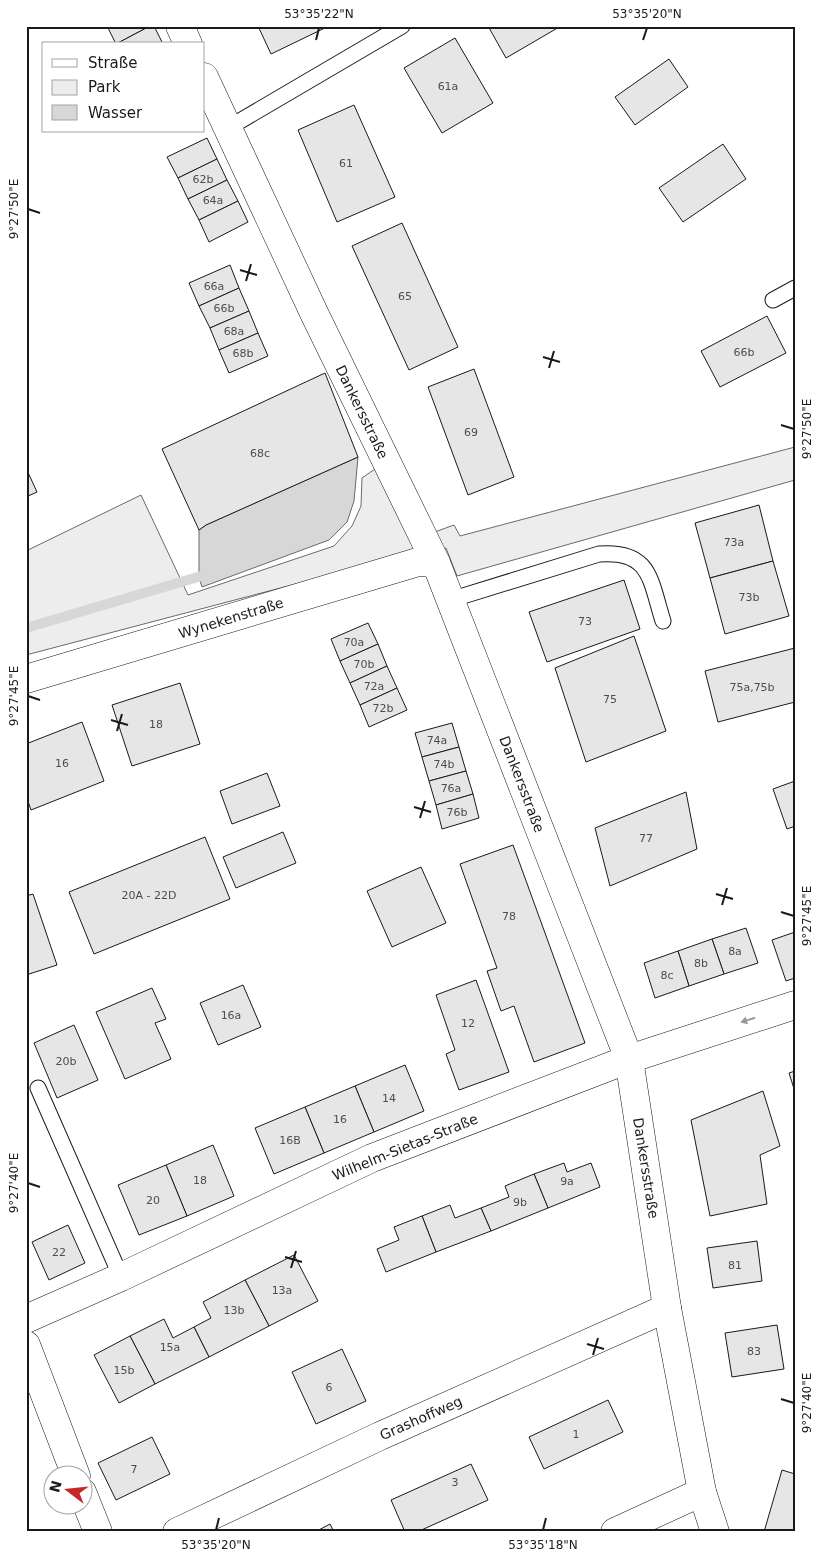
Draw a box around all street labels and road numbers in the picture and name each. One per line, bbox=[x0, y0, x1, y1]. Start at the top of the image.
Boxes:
street label: Dankersstraße bbox=[332, 363, 392, 461]
street label: Wynekenstraße bbox=[177, 594, 285, 642]
street label: Dankersstraße bbox=[496, 733, 548, 835]
street label: Wilhelm-Sietas-Straße bbox=[330, 1110, 480, 1184]
street label: Dankersstraße bbox=[630, 1116, 662, 1220]
street label: Grashoffweg bbox=[377, 1393, 465, 1443]

